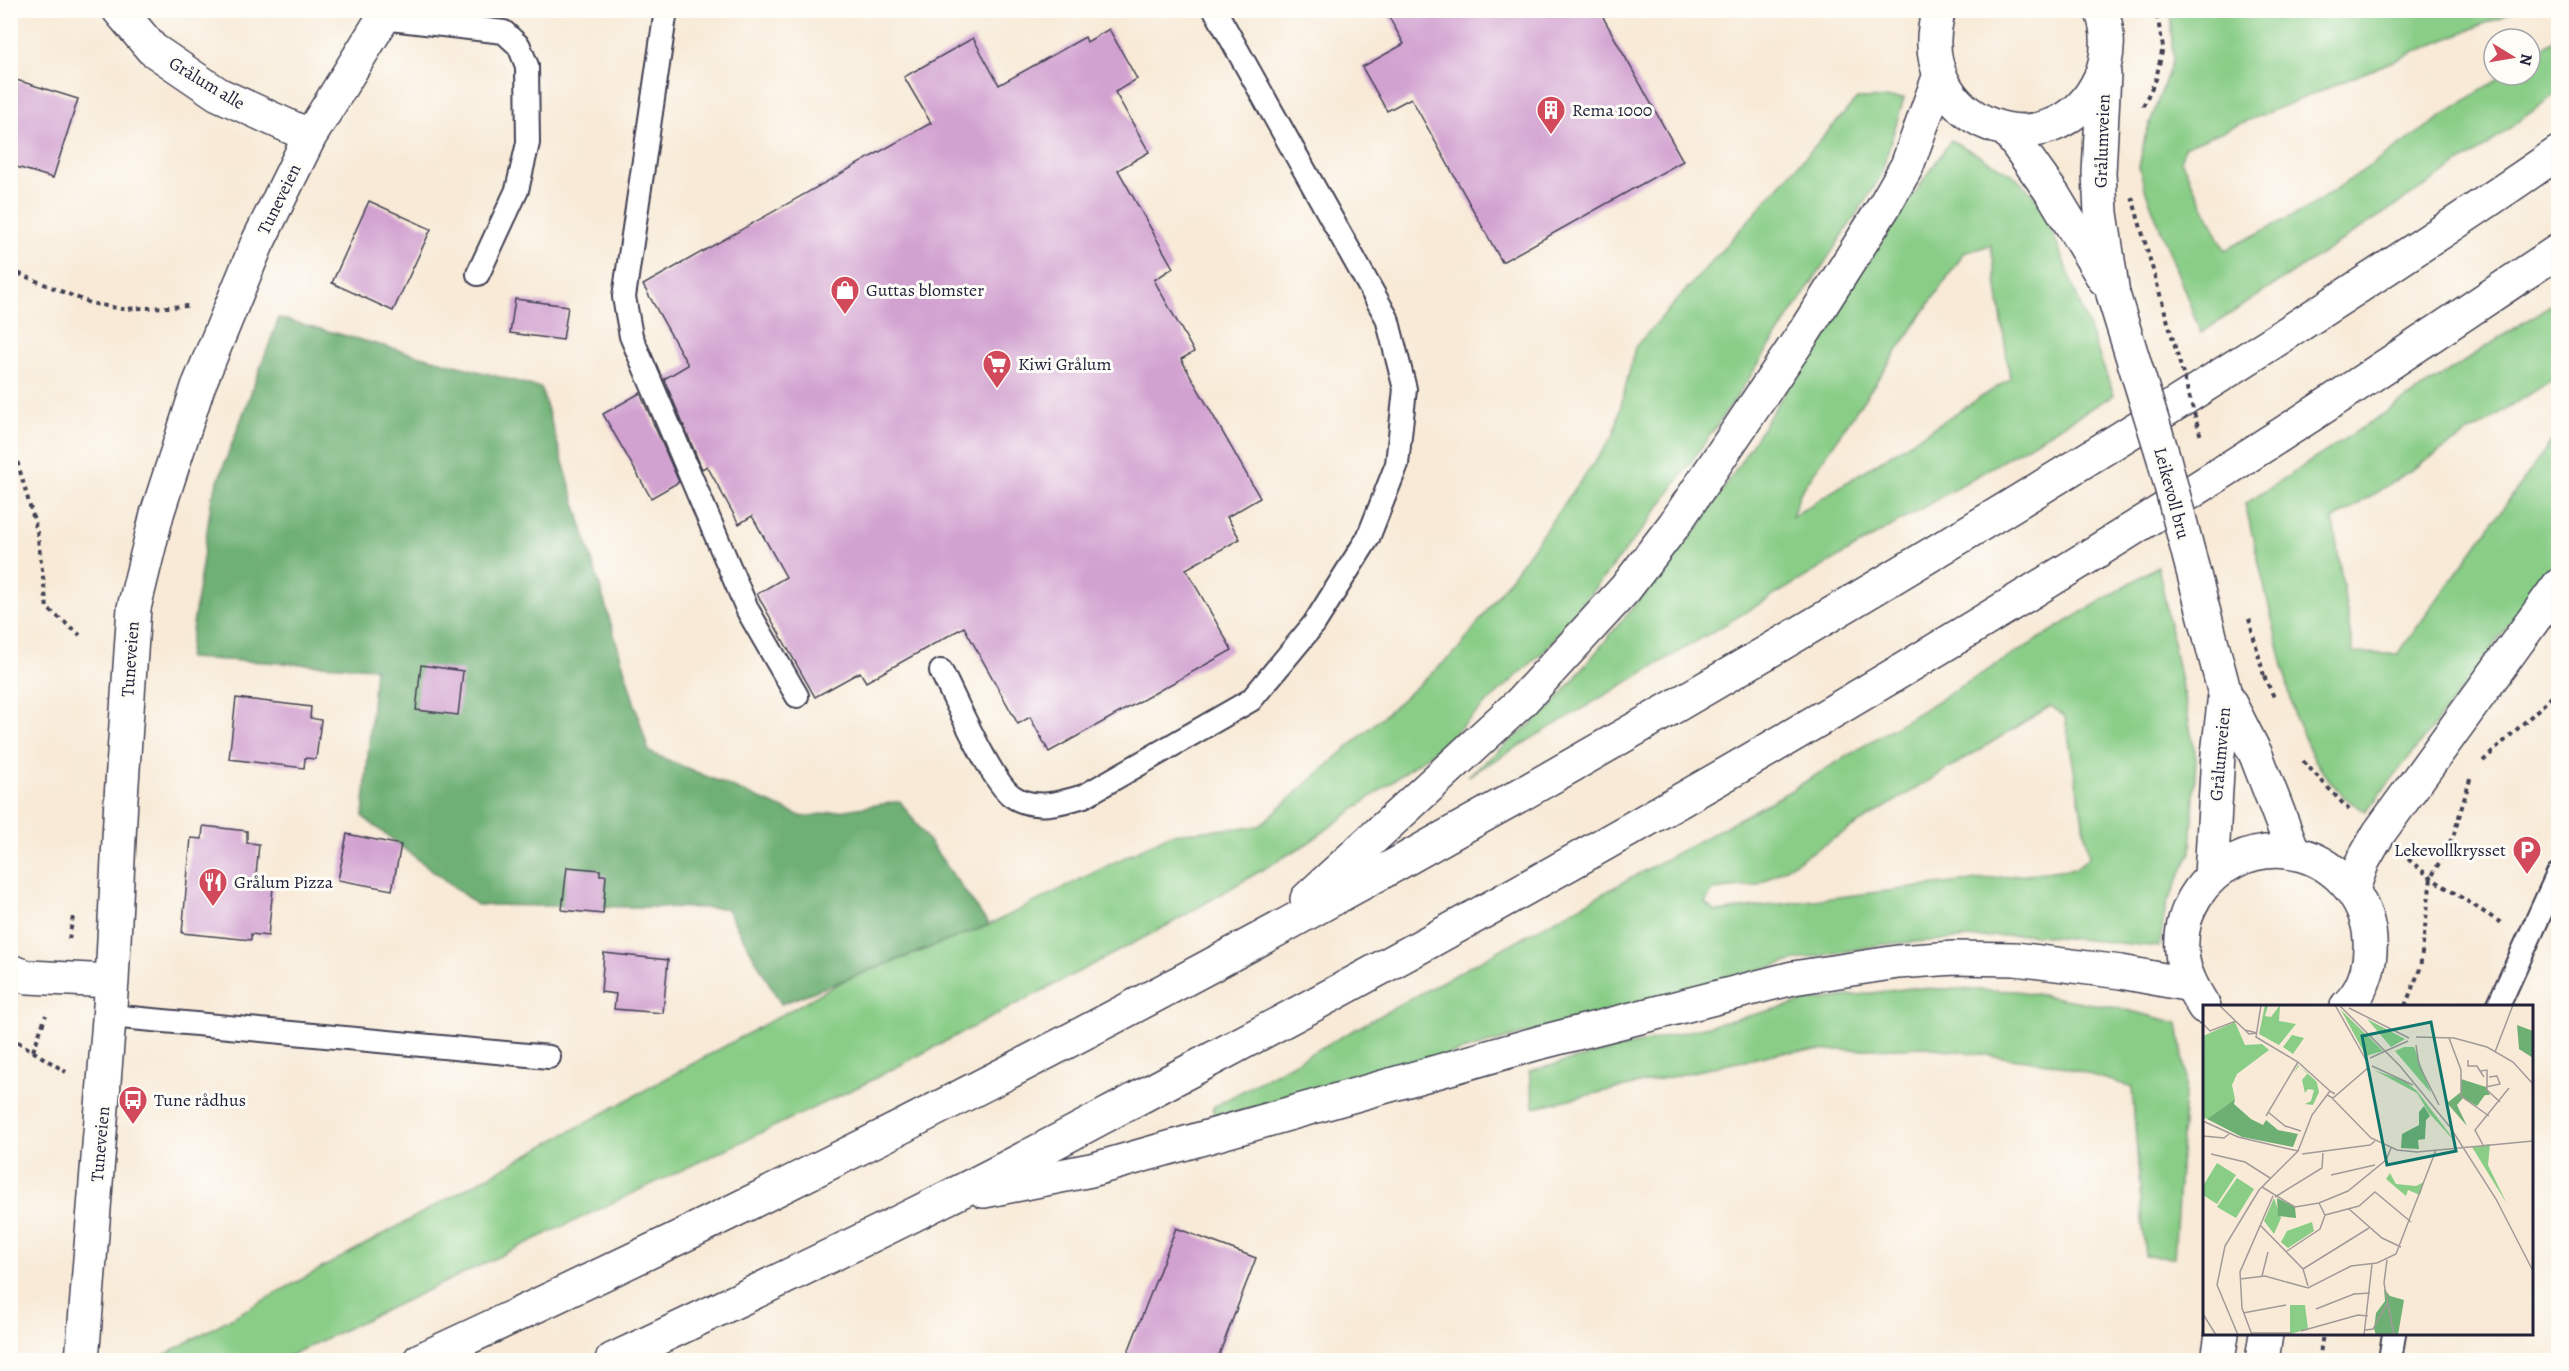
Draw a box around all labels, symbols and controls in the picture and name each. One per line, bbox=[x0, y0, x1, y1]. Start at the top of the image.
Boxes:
north arrow bbox=[2482, 27, 2542, 87]
street label: Grålum alle bbox=[165, 51, 249, 115]
text: N bbox=[2514, 52, 2538, 68]
street label: Grålumveien bbox=[2088, 93, 2116, 189]
building icon: Rema 1000 bbox=[1535, 94, 1567, 136]
place label: Rema 1000 bbox=[1572, 98, 1652, 122]
street label: Tuneveien bbox=[252, 160, 306, 238]
shop icon: Guttas blomster bbox=[829, 274, 861, 316]
place label: Guttas blomster bbox=[866, 278, 984, 302]
supermarket icon: Kiwi Grålum bbox=[981, 348, 1013, 390]
place label: Kiwi Grålum bbox=[1018, 352, 1112, 376]
street label: Leikevoll bru bbox=[2148, 445, 2196, 542]
street label: Tuneveien bbox=[115, 620, 145, 698]
street label: Grålumveien bbox=[2204, 706, 2236, 802]
parking icon: Lekevollkrysset bbox=[2511, 834, 2543, 876]
place label: Lekevollkrysset bbox=[2394, 838, 2506, 862]
restaurant icon: Grålum Pizza bbox=[197, 866, 229, 908]
place label: Grålum Pizza bbox=[234, 870, 334, 894]
inset map bbox=[2203, 1005, 2533, 1335]
bus stop icon: Tune rådhus bbox=[117, 1084, 149, 1126]
place label: Tune rådhus bbox=[154, 1088, 246, 1112]
street label: Tuneveien bbox=[85, 1105, 115, 1183]

